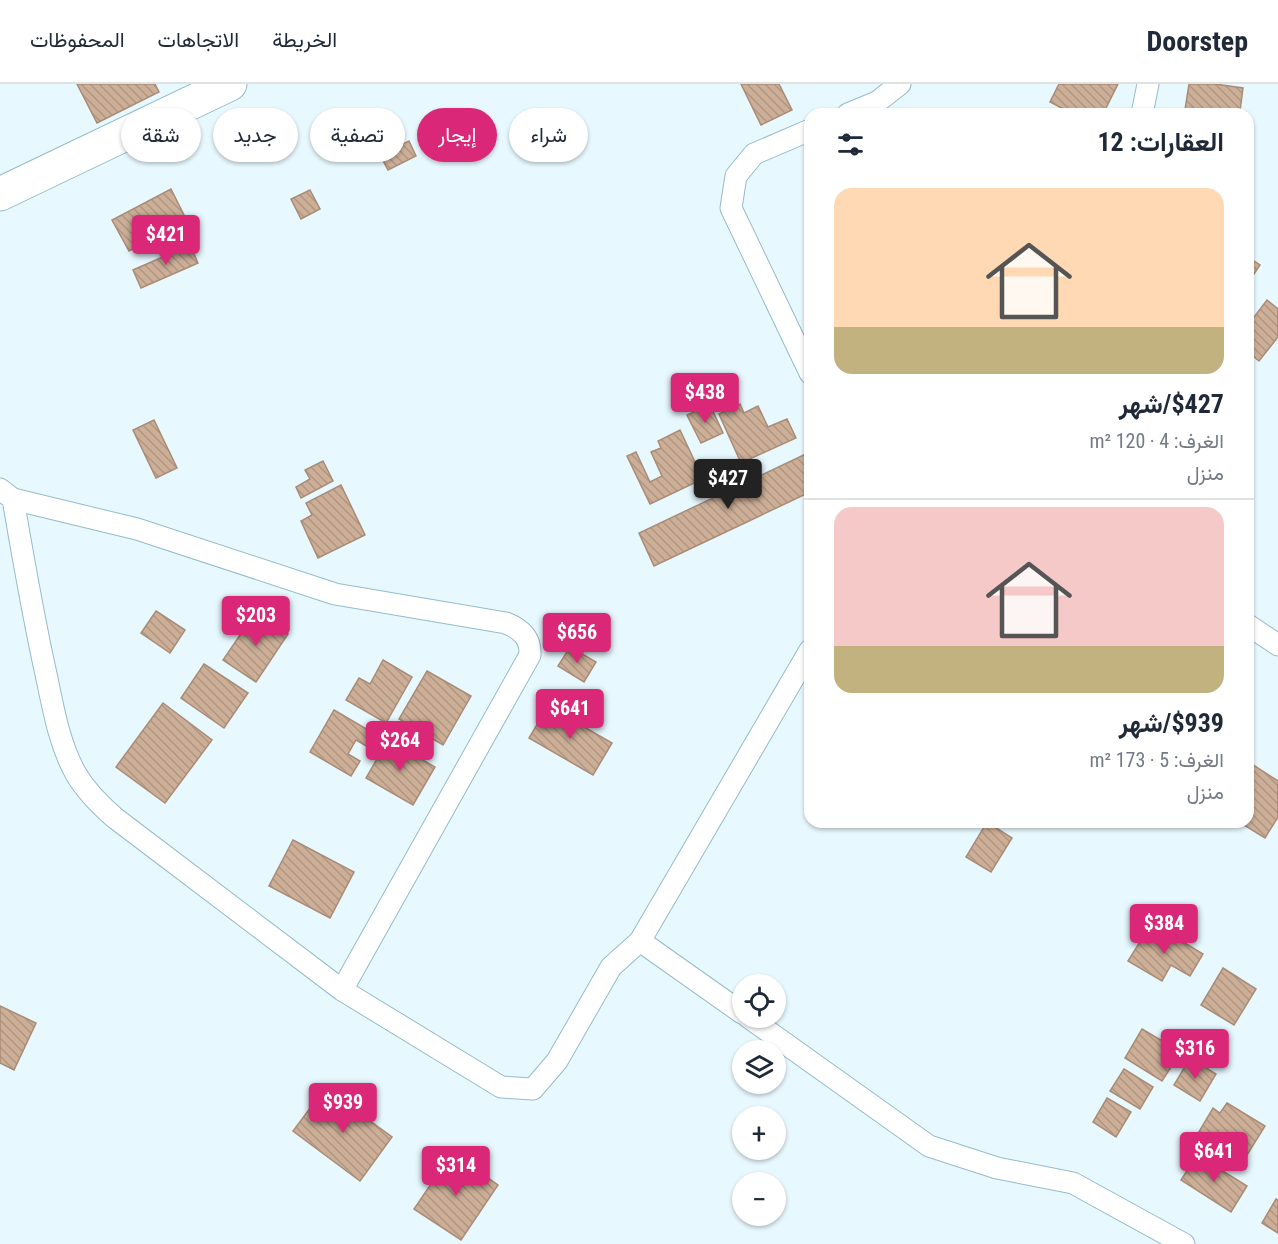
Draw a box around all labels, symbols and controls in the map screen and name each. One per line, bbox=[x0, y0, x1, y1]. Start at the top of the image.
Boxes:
text: Doorstep bbox=[1146, 25, 1248, 58]
text: المحفوظات bbox=[30, 28, 125, 52]
text: الاتجاهات bbox=[158, 28, 239, 52]
text: الخريطة bbox=[272, 28, 337, 52]
chip: شقة bbox=[121, 108, 201, 162]
chip: جديد bbox=[213, 108, 298, 162]
chip: تصفية bbox=[310, 108, 405, 162]
chip: إيجار bbox=[417, 108, 497, 162]
chip: شراء bbox=[509, 108, 588, 162]
text: العقارات: 12 bbox=[1097, 127, 1224, 157]
icon: filters bbox=[834, 128, 867, 161]
pin: $421 bbox=[130, 215, 202, 266]
text: $421 bbox=[146, 222, 186, 246]
icon: home bbox=[975, 227, 1083, 335]
pin: $438 bbox=[669, 373, 741, 424]
text: $438 bbox=[685, 380, 725, 404]
text: $427/شهر bbox=[1119, 389, 1224, 419]
text: الغرف: 4 · 120 m² bbox=[1089, 429, 1224, 453]
pin: $427 bbox=[692, 459, 764, 510]
text: منزل bbox=[1187, 461, 1224, 485]
text: $427 bbox=[708, 466, 748, 490]
icon: home bbox=[975, 546, 1083, 654]
pin: $203 bbox=[220, 596, 292, 647]
text: $203 bbox=[236, 603, 276, 627]
pin: $656 bbox=[541, 613, 613, 664]
text: $656 bbox=[557, 620, 597, 644]
pin: $641 bbox=[534, 689, 606, 740]
text: $641 bbox=[550, 696, 590, 720]
text: $939/شهر bbox=[1119, 708, 1224, 738]
pin: $264 bbox=[364, 721, 436, 772]
text: $264 bbox=[380, 728, 420, 752]
text: الغرف: 5 · 173 m² bbox=[1089, 748, 1224, 772]
text: منزل bbox=[1187, 780, 1224, 804]
pin: $384 bbox=[1128, 904, 1200, 955]
text: $384 bbox=[1144, 911, 1184, 935]
map controls bbox=[732, 974, 786, 1226]
button: locate bbox=[732, 974, 786, 1028]
pin: $316 bbox=[1159, 1029, 1231, 1080]
text: $316 bbox=[1175, 1036, 1215, 1060]
button: layers bbox=[732, 1040, 786, 1094]
pin: $939 bbox=[307, 1083, 379, 1134]
text: $939 bbox=[323, 1090, 363, 1114]
button: + bbox=[732, 1106, 786, 1160]
pin: $641 bbox=[1178, 1132, 1250, 1183]
text: $641 bbox=[1194, 1139, 1234, 1163]
pin: $314 bbox=[420, 1146, 492, 1197]
text: $314 bbox=[436, 1153, 476, 1177]
button: − bbox=[732, 1172, 786, 1226]

